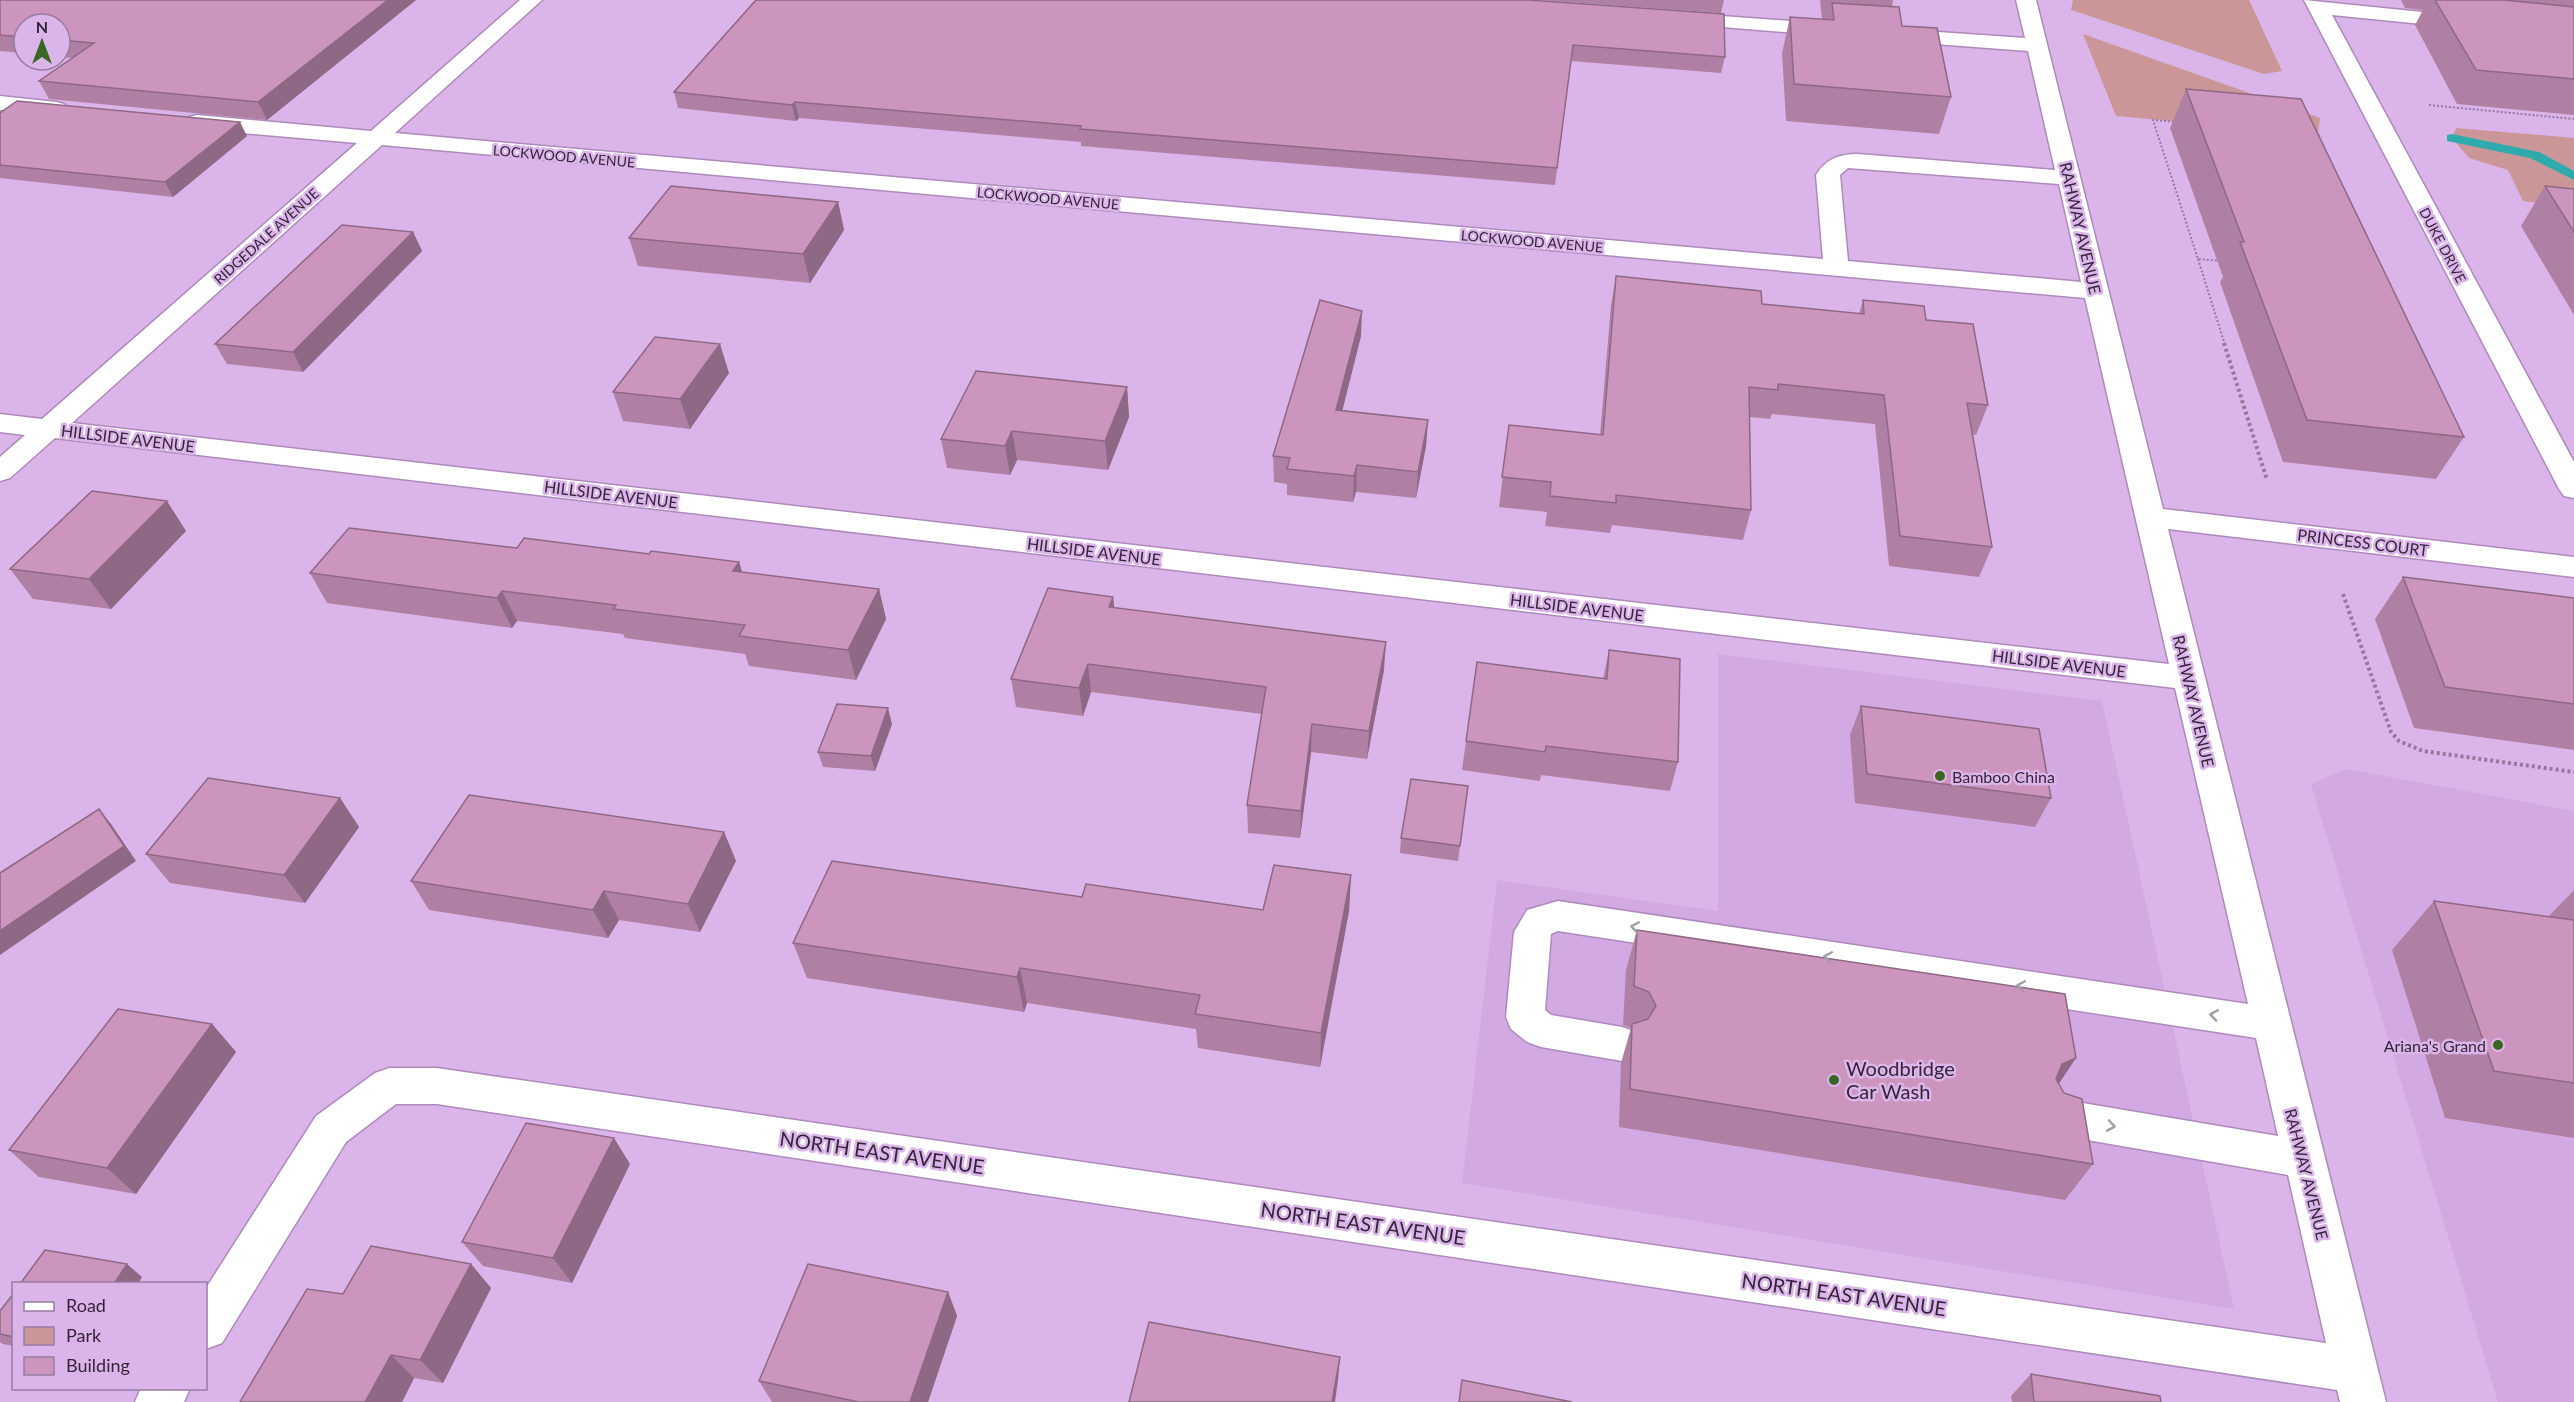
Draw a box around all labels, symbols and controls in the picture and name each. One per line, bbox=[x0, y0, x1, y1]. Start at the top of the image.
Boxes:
north arrow bbox=[12, 12, 72, 72]
text: N bbox=[36, 17, 48, 36]
street label: LOCKWOOD AVENUE bbox=[492, 141, 636, 171]
street label: RAHWAY AVENUE bbox=[2057, 160, 2105, 296]
street label: LOCKWOOD AVENUE bbox=[976, 183, 1120, 213]
street label: RIDGEDALE AVENUE bbox=[210, 184, 322, 288]
street label: DUKE DRIVE bbox=[2416, 204, 2470, 286]
street label: LOCKWOOD AVENUE bbox=[1460, 226, 1604, 256]
street label: HILLSIDE AVENUE bbox=[60, 420, 196, 456]
street label: HILLSIDE AVENUE bbox=[543, 476, 679, 512]
street label: PRINCESS COURT bbox=[2296, 525, 2430, 560]
street label: HILLSIDE AVENUE bbox=[1026, 533, 1162, 569]
street label: HILLSIDE AVENUE bbox=[1509, 589, 1645, 625]
street label: RAHWAY AVENUE bbox=[2170, 633, 2218, 769]
street label: HILLSIDE AVENUE bbox=[1991, 645, 2127, 681]
place label: Bamboo China bbox=[1952, 767, 2055, 786]
marker: Bamboo China bbox=[1933, 769, 1947, 783]
one-way arrow bbox=[1631, 922, 1640, 934]
one-way arrow bbox=[1823, 951, 1833, 963]
one-way arrow bbox=[2016, 980, 2026, 992]
one-way arrow bbox=[2209, 1009, 2218, 1021]
place label: Ariana's Grand bbox=[2384, 1036, 2486, 1055]
marker: Ariana's Grand bbox=[2491, 1038, 2505, 1052]
place label: Woodbridge Car Wash bbox=[1846, 1056, 1955, 1103]
marker: Woodbridge Car Wash bbox=[1827, 1073, 1841, 1087]
street label: RAHWAY AVENUE bbox=[2281, 1106, 2333, 1242]
one-way arrow bbox=[2106, 1120, 2115, 1132]
street label: NORTH EAST AVENUE bbox=[778, 1126, 986, 1178]
street label: NORTH EAST AVENUE bbox=[1259, 1197, 1467, 1249]
street label: NORTH EAST AVENUE bbox=[1740, 1268, 1948, 1320]
legend bbox=[12, 1282, 207, 1390]
text: Road bbox=[66, 1294, 106, 1316]
text: Park bbox=[66, 1324, 102, 1346]
text: Building bbox=[66, 1354, 130, 1376]

